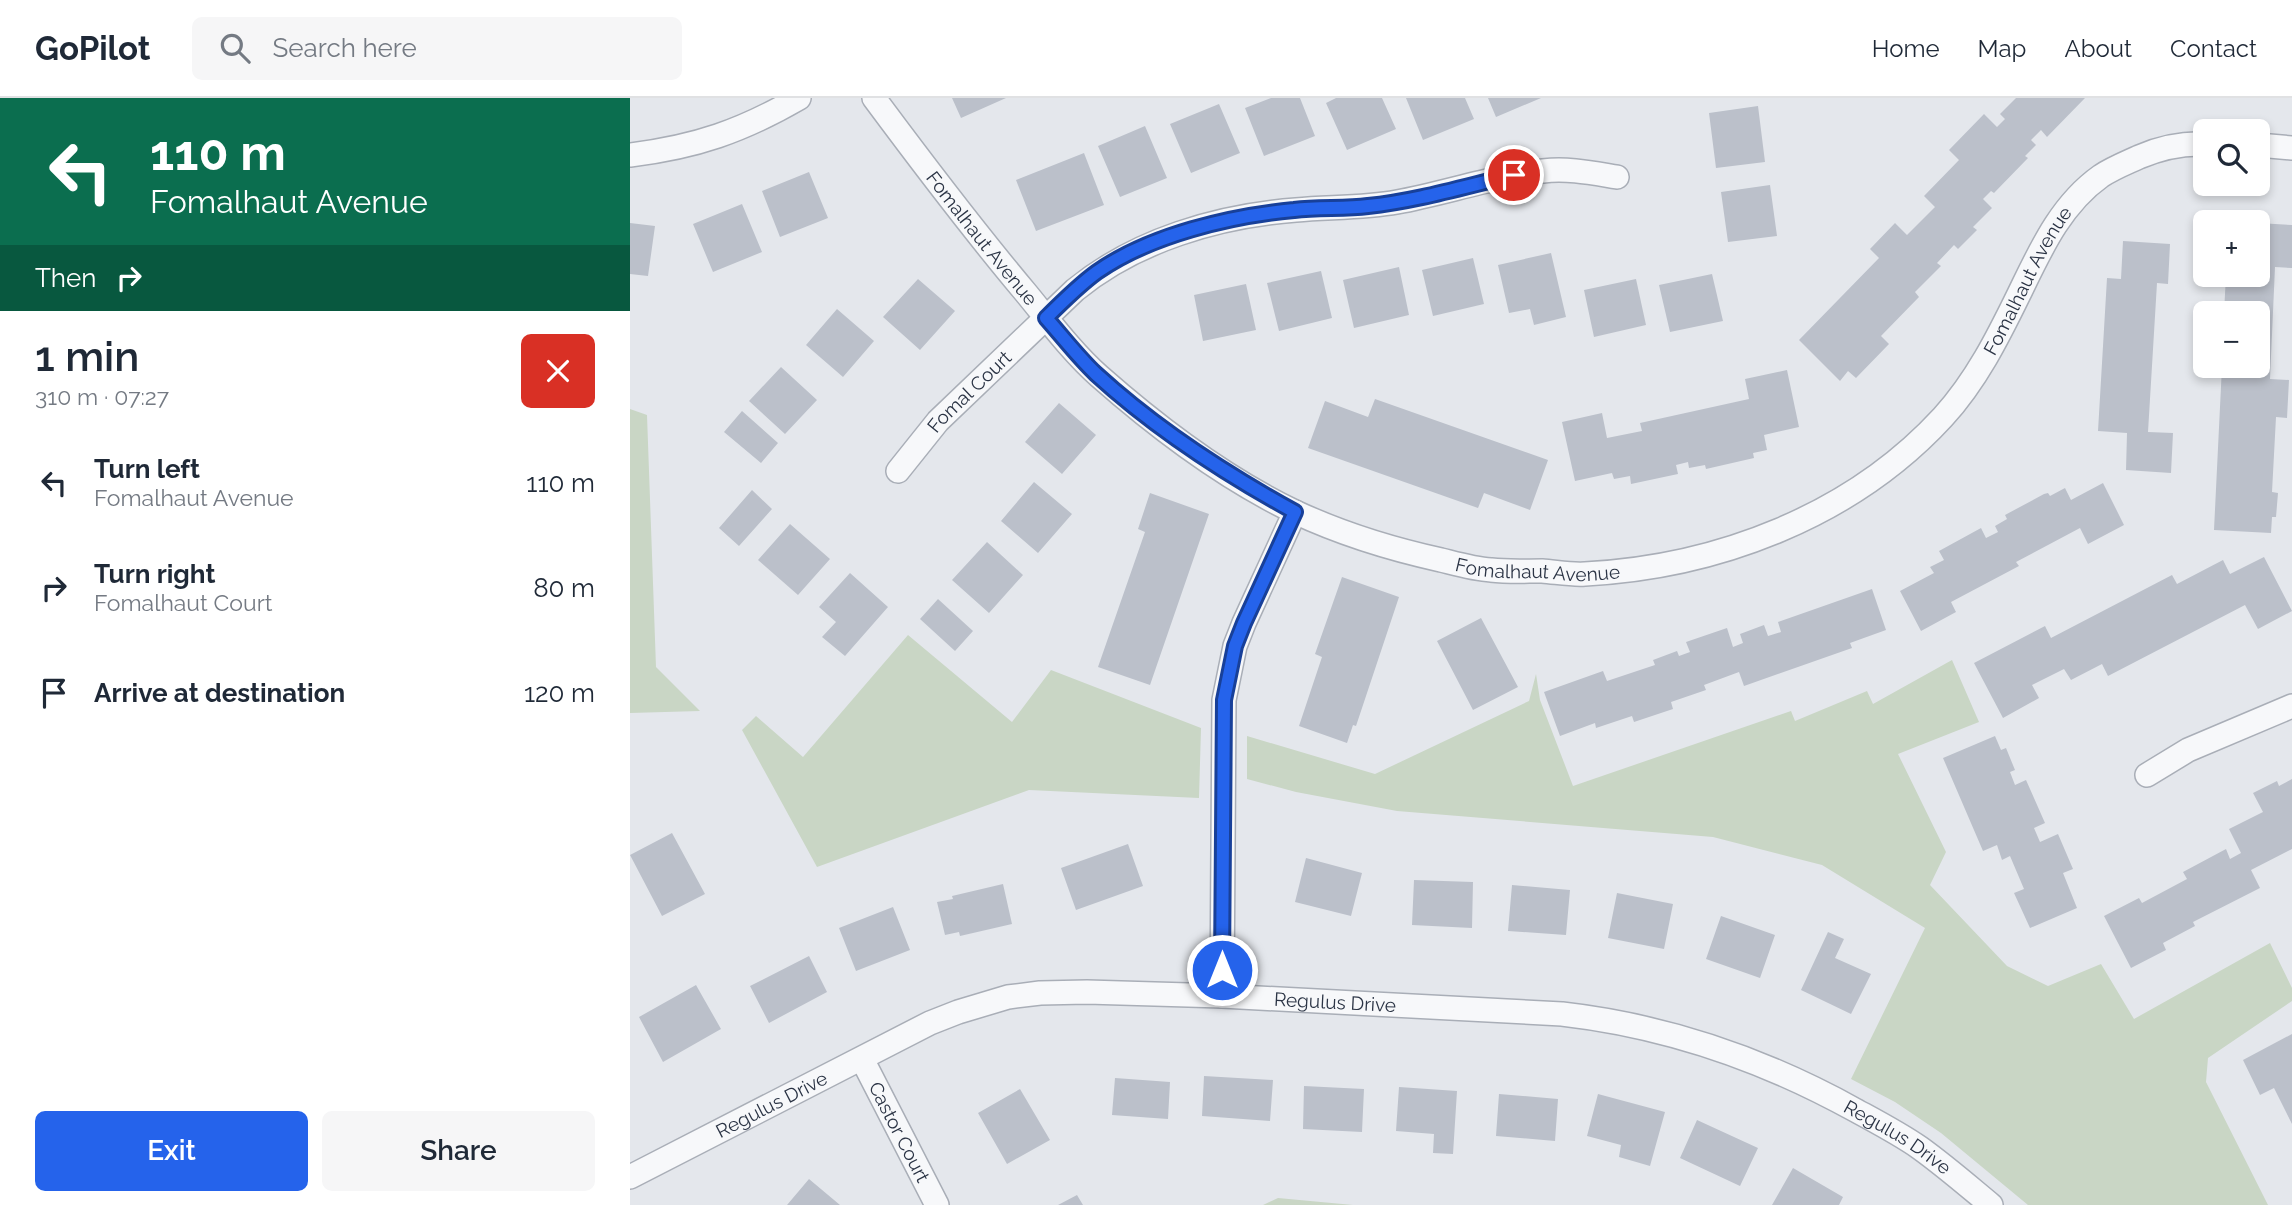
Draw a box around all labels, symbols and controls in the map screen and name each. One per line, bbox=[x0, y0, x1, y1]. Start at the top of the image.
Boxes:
search box bbox=[192, 17, 682, 80]
text: GoPilot bbox=[35, 29, 150, 68]
icon: search bbox=[216, 29, 254, 67]
text: Search here bbox=[272, 33, 417, 63]
text: Home bbox=[1872, 34, 1940, 63]
text: Map bbox=[1978, 34, 2026, 63]
text: About bbox=[2064, 34, 2132, 63]
text: Contact bbox=[2170, 34, 2257, 63]
map controls bbox=[2193, 119, 2270, 378]
button: search bbox=[2193, 119, 2270, 196]
text: 110 m bbox=[150, 124, 286, 181]
icon: left bbox=[35, 126, 126, 217]
pin bbox=[1484, 145, 1544, 205]
icon: arrive bbox=[1495, 156, 1533, 194]
street label: Fomalhaut Avenue bbox=[922, 167, 1042, 309]
text: Fomalhaut Avenue bbox=[150, 183, 428, 220]
street label: Fomalhaut Avenue bbox=[1979, 202, 2076, 359]
button: + bbox=[2193, 210, 2270, 287]
icon: right bbox=[110, 259, 148, 297]
text: Then bbox=[35, 263, 96, 293]
button: − bbox=[2193, 301, 2270, 378]
text: 1 min bbox=[35, 332, 139, 381]
button: close bbox=[521, 334, 595, 408]
street label: Fomal Court bbox=[923, 346, 1016, 436]
text: 310 m · 07:27 bbox=[35, 383, 169, 410]
text: Turn left bbox=[94, 454, 200, 484]
icon: left bbox=[35, 464, 73, 502]
text: 110 m bbox=[526, 468, 595, 498]
text: Fomalhaut Avenue bbox=[94, 484, 294, 511]
street label: Fomalhaut Avenue bbox=[1453, 553, 1621, 585]
text: Turn right bbox=[94, 559, 215, 589]
icon: right bbox=[35, 569, 73, 607]
text: 80 m bbox=[533, 573, 595, 603]
text: Fomalhaut Court bbox=[94, 589, 273, 616]
icon: arrive bbox=[35, 674, 73, 712]
text: Arrive at destination bbox=[94, 678, 345, 708]
text: 120 m bbox=[524, 678, 595, 708]
position arrow bbox=[1185, 933, 1259, 1007]
street label: Regulus Drive bbox=[1273, 988, 1397, 1016]
street label: Regulus Drive bbox=[712, 1067, 831, 1142]
street label: Castor Court bbox=[865, 1078, 935, 1186]
street label: Regulus Drive bbox=[1840, 1095, 1956, 1179]
button: Exit bbox=[35, 1111, 308, 1191]
button: Share bbox=[322, 1111, 595, 1191]

